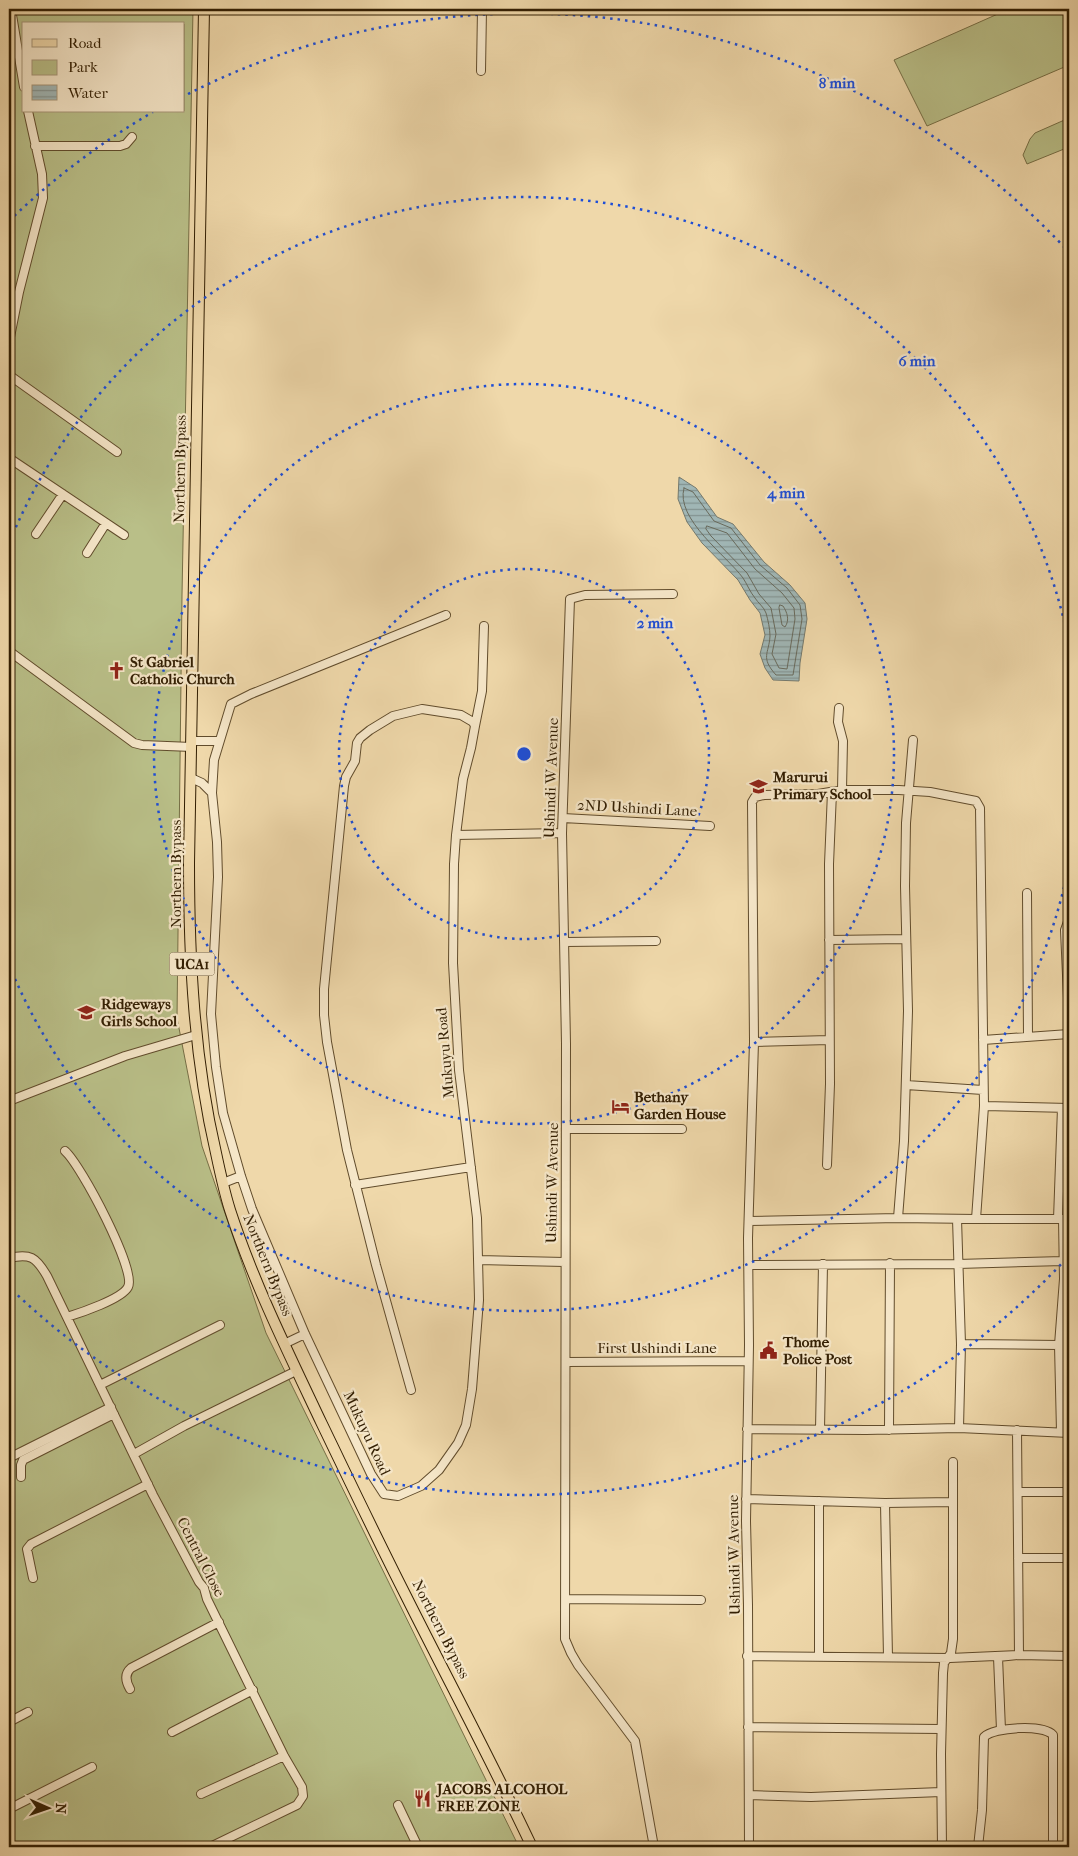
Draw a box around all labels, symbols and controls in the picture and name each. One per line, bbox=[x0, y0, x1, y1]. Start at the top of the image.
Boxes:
legend bbox=[22, 22, 185, 112]
text: Road bbox=[68, 34, 102, 52]
text: Park bbox=[68, 58, 98, 76]
text: 8 min bbox=[819, 74, 855, 92]
text: Water bbox=[67, 84, 108, 102]
text: 6 min bbox=[899, 352, 936, 370]
street label: Northern Bypass bbox=[170, 414, 190, 523]
text: 4 min bbox=[766, 484, 805, 502]
text: 2 min bbox=[637, 614, 674, 632]
place label: St Gabriel Catholic Church bbox=[130, 653, 235, 688]
church icon: St Gabriel Catholic Church bbox=[106, 661, 126, 681]
street label: Ushindi W Avenue bbox=[540, 717, 562, 839]
centre of rings bbox=[515, 745, 533, 763]
place label: Marurui Primary School bbox=[772, 768, 873, 803]
school or university icon: Marurui Primary School bbox=[749, 776, 769, 796]
street label: 2ND Ushindi Lane bbox=[576, 796, 698, 820]
street label: Northern Bypass bbox=[167, 819, 185, 928]
road number: UCA1 bbox=[170, 952, 214, 976]
place label: Ridgeways Girls School bbox=[101, 995, 178, 1030]
school or university icon: Ridgeways Girls School bbox=[77, 1003, 97, 1023]
street label: Mukuyu Road bbox=[432, 1006, 458, 1099]
place label: Bethany Garden House bbox=[634, 1088, 726, 1123]
hotel icon: Bethany Garden House bbox=[610, 1096, 630, 1116]
street label: Ushindi W Avenue bbox=[542, 1122, 562, 1244]
street label: Northern Bypass bbox=[239, 1211, 297, 1319]
place label: Thome Police Post bbox=[782, 1333, 853, 1368]
street label: First Ushindi Lane bbox=[597, 1339, 717, 1357]
public building icon: Thome Police Post bbox=[759, 1341, 779, 1361]
street label: Mukuyu Road bbox=[340, 1388, 395, 1479]
street label: Ushindi W Avenue bbox=[724, 1494, 744, 1616]
street label: Central Close bbox=[173, 1514, 229, 1600]
street label: Northern Bypass bbox=[408, 1577, 474, 1682]
place label: JACOBS ALCOHOL FREE ZONE bbox=[435, 1780, 568, 1815]
north arrow bbox=[22, 1784, 72, 1834]
restaurant icon: JACOBS ALCOHOL FREE ZONE bbox=[413, 1788, 433, 1808]
text: N bbox=[52, 1803, 69, 1814]

